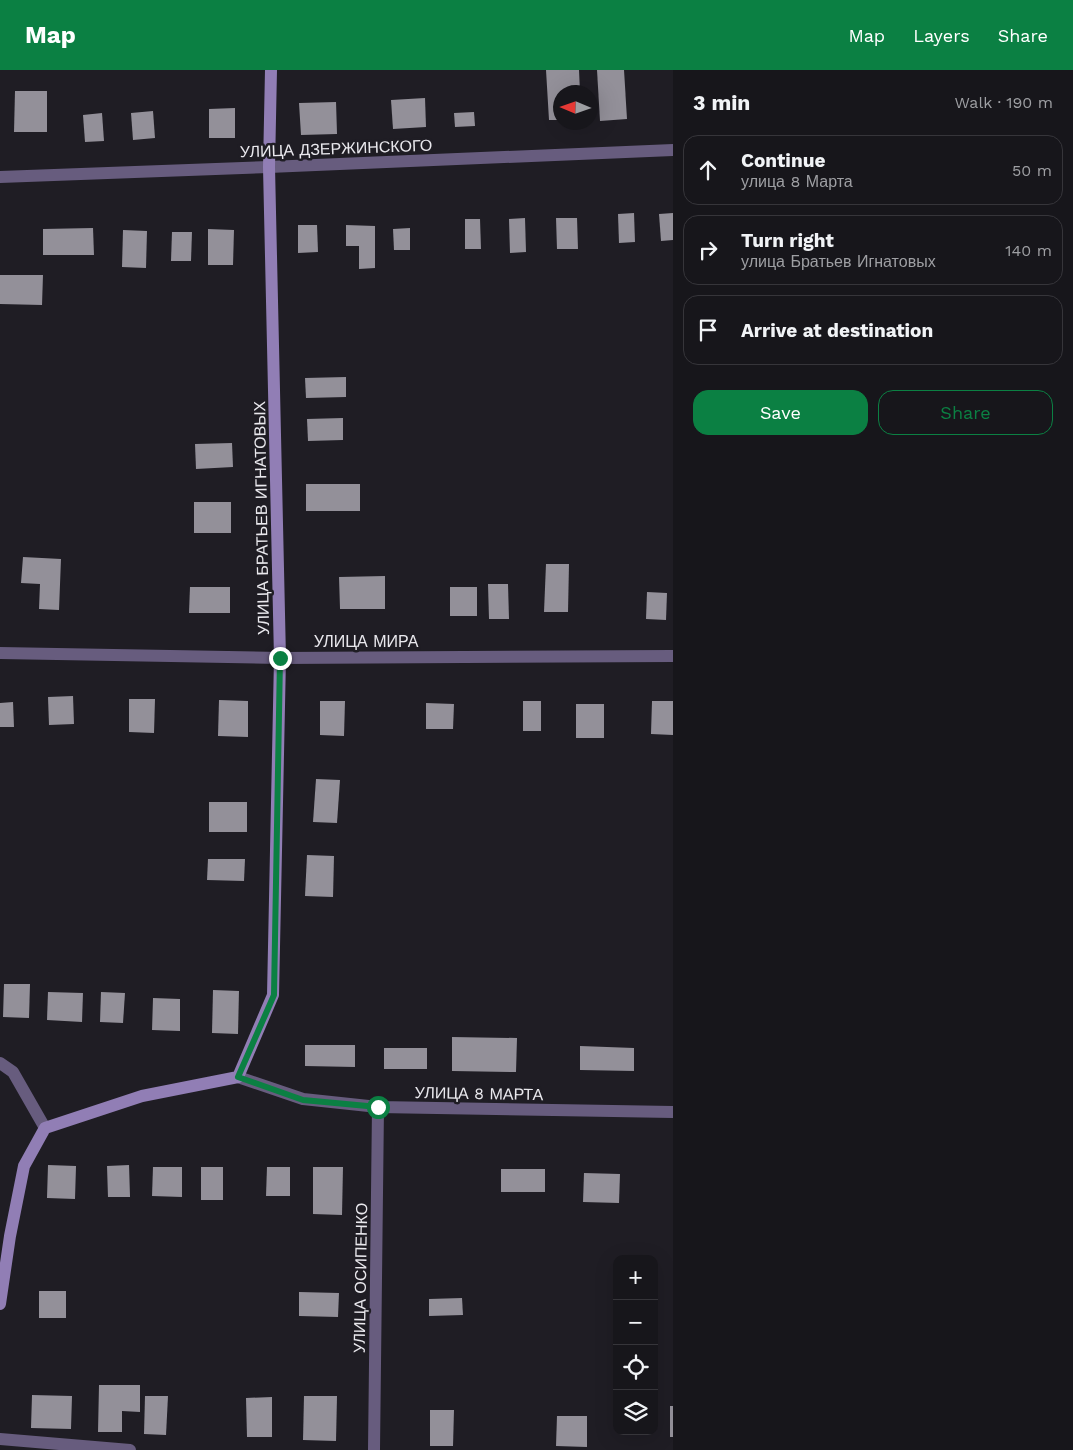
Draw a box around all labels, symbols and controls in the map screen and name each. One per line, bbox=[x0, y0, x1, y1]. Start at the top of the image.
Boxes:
text: Map bbox=[25, 21, 76, 49]
text: Map bbox=[848, 25, 885, 46]
text: Layers bbox=[913, 25, 970, 46]
text: Share bbox=[998, 25, 1048, 46]
north arrow bbox=[553, 85, 598, 130]
text: 3 min bbox=[693, 90, 750, 115]
text: Walk · 190 m bbox=[955, 93, 1053, 112]
street label: УЛИЦА ДЗЕРЖИНСКОГО bbox=[240, 136, 433, 161]
text: Continue bbox=[741, 149, 825, 172]
icon: ahead bbox=[694, 156, 722, 184]
text: 50 m bbox=[1012, 161, 1052, 180]
text: улица 8 Марта bbox=[741, 172, 853, 191]
text: Turn right bbox=[741, 229, 834, 252]
icon: right bbox=[694, 236, 722, 264]
text: 140 m bbox=[1005, 241, 1052, 260]
text: улица Братьев Игнатовых bbox=[741, 252, 936, 271]
icon: arrive bbox=[694, 316, 722, 344]
text: Arrive at destination bbox=[741, 319, 933, 342]
button: Save bbox=[693, 390, 868, 435]
button: Share bbox=[878, 390, 1053, 435]
street label: УЛИЦА БРАТЬЕВ ИГНАТОВЫХ bbox=[250, 400, 273, 635]
street label: УЛИЦА МИРА bbox=[314, 632, 419, 651]
route end bbox=[269, 647, 292, 670]
street label: УЛИЦА 8 МАРТА bbox=[414, 1083, 544, 1104]
route start bbox=[367, 1096, 390, 1119]
street label: УЛИЦА ОСИПЕНКО bbox=[350, 1203, 371, 1353]
map controls bbox=[613, 1255, 658, 1435]
button: + bbox=[613, 1255, 658, 1300]
button: − bbox=[613, 1300, 658, 1345]
button: locate bbox=[613, 1345, 658, 1390]
button: layers bbox=[613, 1390, 658, 1435]

